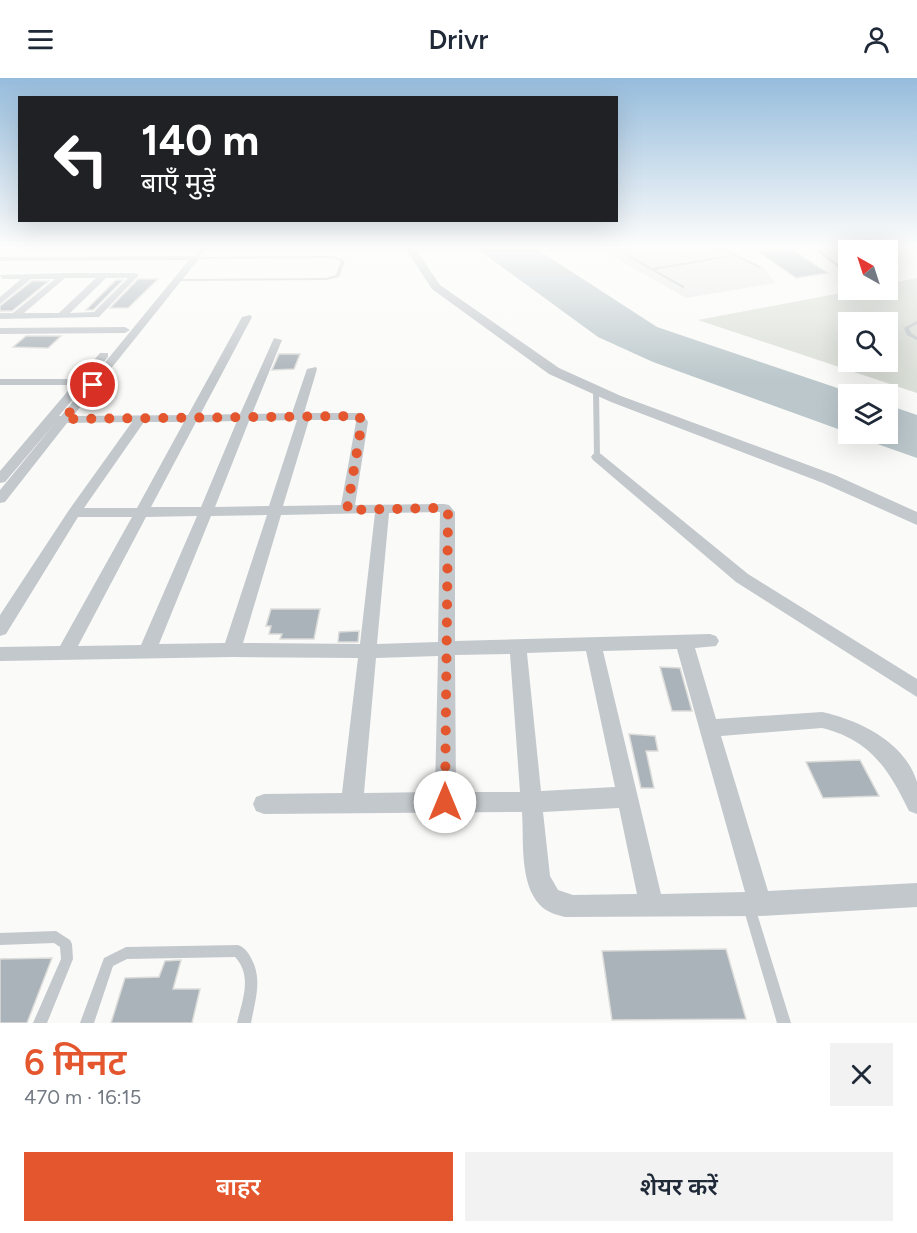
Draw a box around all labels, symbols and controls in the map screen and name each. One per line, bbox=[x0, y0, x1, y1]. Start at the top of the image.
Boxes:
icon: menu bbox=[24, 23, 57, 56]
text: Drivr bbox=[429, 23, 488, 56]
icon: person bbox=[860, 23, 893, 56]
text: 140 m bbox=[141, 115, 259, 166]
icon: left bbox=[42, 120, 120, 198]
text: बाएँ मुड़ें bbox=[141, 166, 216, 199]
north arrow bbox=[838, 240, 898, 300]
map controls bbox=[838, 240, 898, 444]
button: search bbox=[838, 312, 898, 372]
pin bbox=[67, 359, 118, 410]
icon: arrive bbox=[76, 368, 109, 401]
button: layers bbox=[838, 384, 898, 444]
position arrow bbox=[413, 770, 477, 834]
text: 6 मिनट bbox=[24, 1041, 126, 1084]
button: close bbox=[830, 1043, 893, 1106]
text: 470 m · 16:15 bbox=[24, 1085, 141, 1109]
button: बाहर bbox=[24, 1152, 453, 1221]
button: शेयर करें bbox=[465, 1152, 893, 1221]

